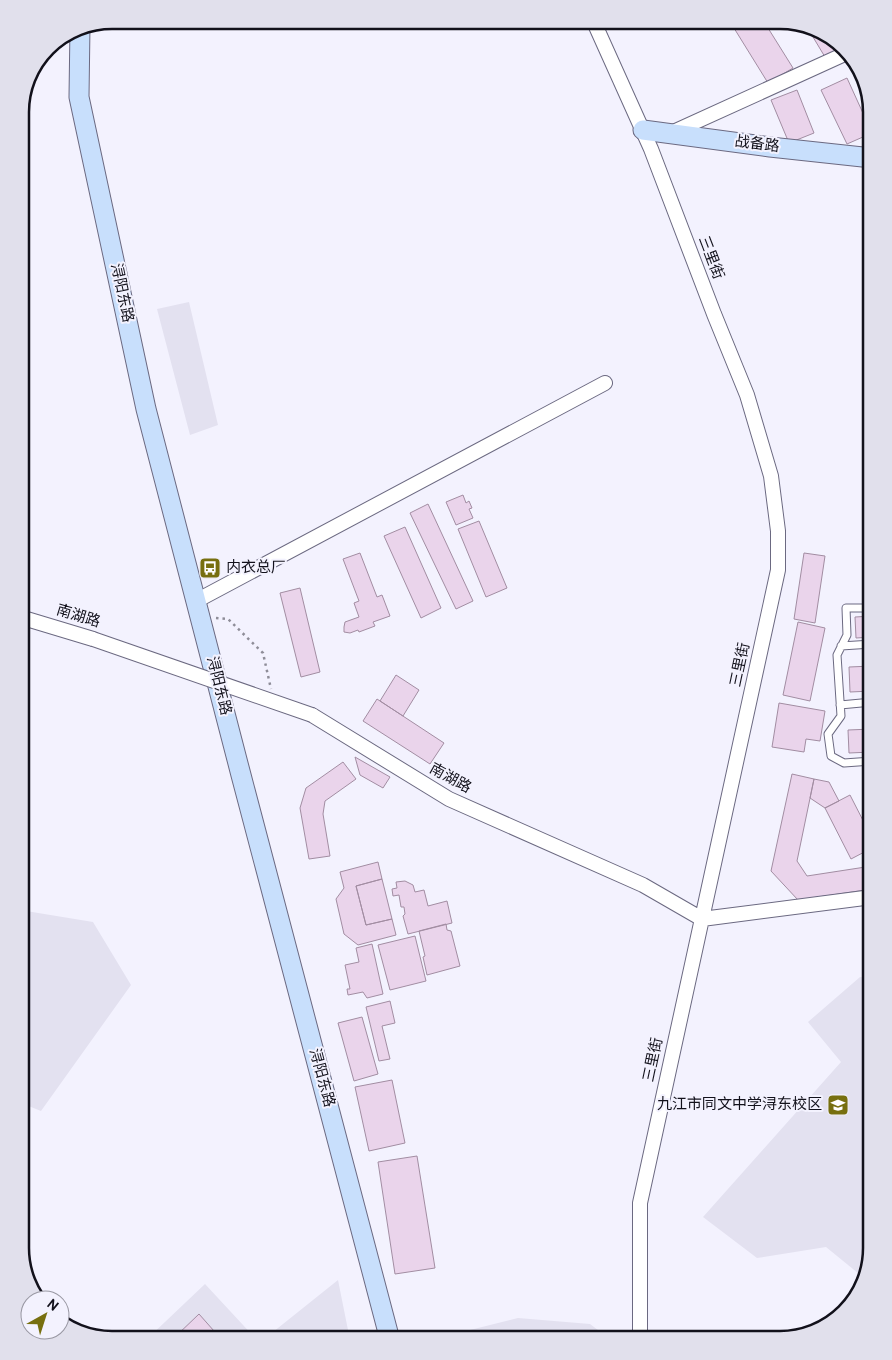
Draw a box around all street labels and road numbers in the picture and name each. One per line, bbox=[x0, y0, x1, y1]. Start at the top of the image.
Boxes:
street label: 战备路 bbox=[734, 133, 780, 157]
street label: 三里街 bbox=[693, 234, 727, 282]
street label: 浔阳东路 bbox=[105, 262, 137, 324]
street label: 南湖路 bbox=[54, 601, 102, 633]
street label: 三里街 bbox=[727, 641, 755, 689]
street label: 浔阳东路 bbox=[202, 655, 234, 717]
street label: 南湖路 bbox=[426, 760, 474, 798]
street label: 三里街 bbox=[640, 1036, 668, 1084]
street label: 浔阳东路 bbox=[304, 1047, 338, 1109]

